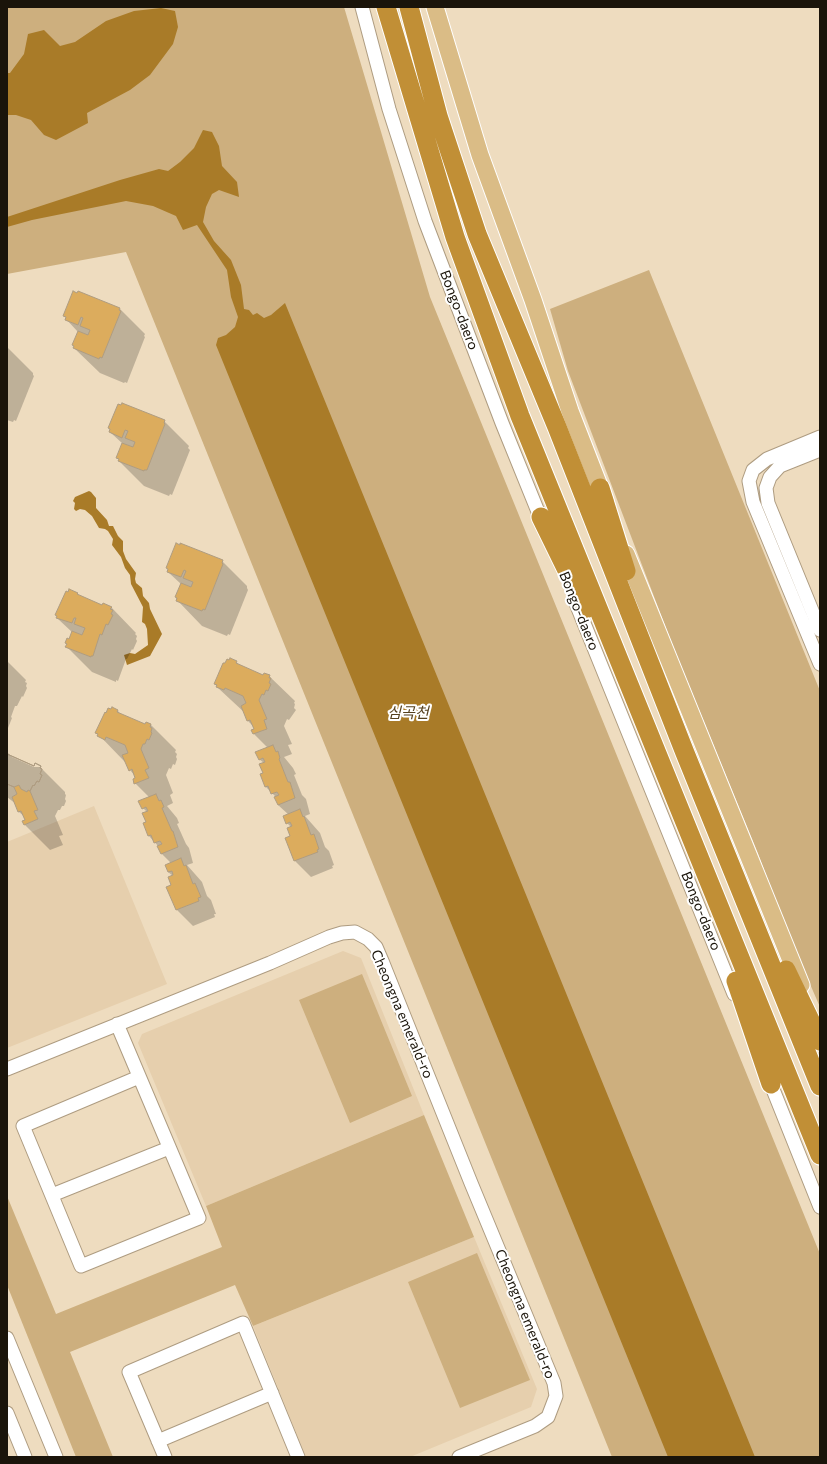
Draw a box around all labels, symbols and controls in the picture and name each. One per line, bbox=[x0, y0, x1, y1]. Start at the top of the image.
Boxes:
street label: Bongo-daero bbox=[436, 268, 482, 352]
street label: Bongo-daero bbox=[556, 569, 602, 653]
water label: 심곡천 bbox=[387, 704, 429, 722]
street label: Bongo-daero bbox=[678, 869, 724, 953]
street label: Cheongna emerald-ro bbox=[367, 947, 437, 1081]
street label: Cheongna emerald-ro bbox=[491, 1247, 559, 1381]

